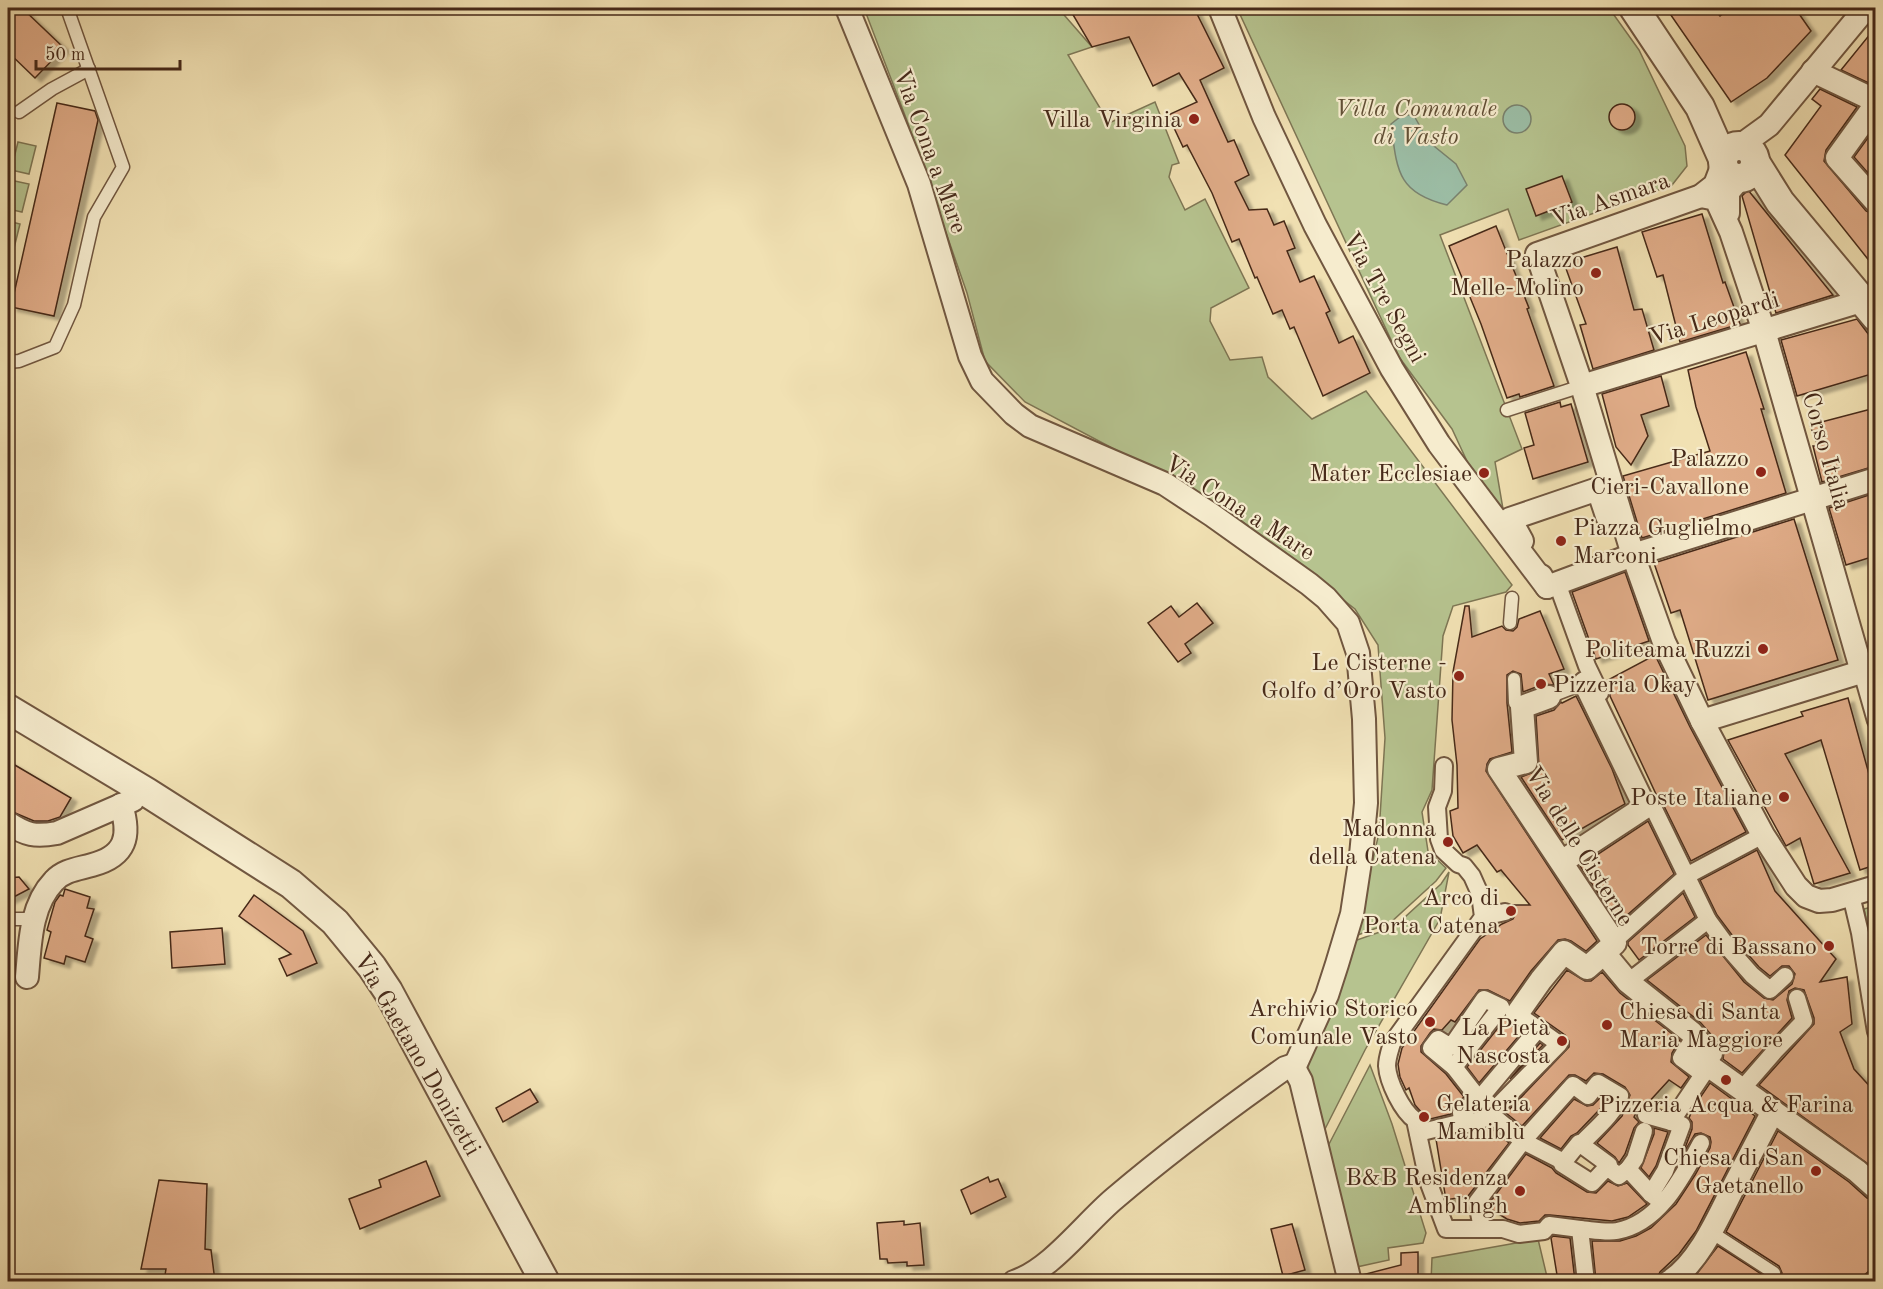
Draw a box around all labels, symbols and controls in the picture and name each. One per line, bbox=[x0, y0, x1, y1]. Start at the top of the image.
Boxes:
scale bar bbox=[36, 33, 180, 71]
text: 50 m bbox=[45, 46, 85, 64]
street label: Via Cona a Mare bbox=[888, 66, 970, 237]
park label: Villa Comunale di Vasto bbox=[1335, 98, 1497, 150]
place label: Villa Virginia bbox=[1042, 109, 1182, 133]
marker: Villa Virginia bbox=[1187, 112, 1201, 126]
street label: Via Asmara bbox=[1548, 169, 1673, 232]
street label: Via Tre Segni bbox=[1337, 228, 1429, 367]
place label: Palazzo Melle-Molino bbox=[1450, 249, 1584, 301]
marker: Palazzo Melle-Molino bbox=[1589, 266, 1603, 280]
street label: Via Leopardi bbox=[1647, 289, 1783, 351]
street label: Corso Italia bbox=[1797, 390, 1853, 513]
place label: Palazzo Cieri-Cavallone bbox=[1590, 448, 1749, 500]
street label: Via Cona a Mare bbox=[1160, 451, 1318, 566]
place label: Mater Ecclesiae bbox=[1309, 463, 1472, 487]
marker: Palazzo Cieri-Cavallone bbox=[1754, 465, 1768, 479]
marker: Mater Ecclesiae bbox=[1477, 466, 1491, 480]
place label: Piazza Guglielmo Marconi bbox=[1573, 517, 1752, 569]
marker: Piazza Guglielmo Marconi bbox=[1554, 534, 1568, 548]
place label: Politeama Ruzzi bbox=[1585, 639, 1751, 663]
marker: Politeama Ruzzi bbox=[1756, 642, 1770, 656]
place label: Le Cisterne - Golfo d’Oro Vasto bbox=[1261, 652, 1447, 704]
marker: Le Cisterne - Golfo d’Oro Vasto bbox=[1452, 669, 1466, 683]
place label: Pizzeria Okay bbox=[1553, 674, 1697, 698]
marker: Pizzeria Okay bbox=[1534, 677, 1548, 691]
street label: Via delle Cisterne bbox=[1520, 763, 1637, 931]
place label: Poste Italiane bbox=[1630, 787, 1772, 811]
marker: Poste Italiane bbox=[1777, 790, 1791, 804]
place label: Madonna della Catena bbox=[1309, 818, 1436, 870]
marker: Madonna della Catena bbox=[1441, 835, 1455, 849]
place label: Arco di Porta Catena bbox=[1363, 887, 1499, 939]
marker: Arco di Porta Catena bbox=[1504, 904, 1518, 918]
place label: Torre di Bassano bbox=[1640, 936, 1817, 960]
marker: Torre di Bassano bbox=[1822, 939, 1836, 953]
street label: Via Gaetano Donizetti bbox=[349, 950, 484, 1160]
place label: Archivio Storico Comunale Vasto bbox=[1248, 998, 1418, 1050]
place label: Chiesa di Santa Maria Maggiore bbox=[1619, 1001, 1783, 1053]
marker: Archivio Storico Comunale Vasto bbox=[1423, 1015, 1437, 1029]
place label: La Pietà Nascosta bbox=[1456, 1017, 1550, 1069]
marker: Chiesa di Santa Maria Maggiore bbox=[1600, 1018, 1614, 1032]
marker: La Pietà Nascosta bbox=[1555, 1034, 1569, 1048]
marker: Pizzeria Acqua & Farina bbox=[1719, 1073, 1733, 1087]
place label: Gelateria Mamiblù bbox=[1436, 1093, 1530, 1145]
place label: Pizzeria Acqua & Farina bbox=[1598, 1094, 1854, 1118]
marker: Gelateria Mamiblù bbox=[1417, 1110, 1431, 1124]
place label: Chiesa di San Gaetanello bbox=[1663, 1147, 1804, 1199]
marker: Chiesa di San Gaetanello bbox=[1809, 1164, 1823, 1178]
place label: B&B Residenza Amblingh bbox=[1345, 1167, 1508, 1219]
marker: B&B Residenza Amblingh bbox=[1513, 1184, 1527, 1198]

